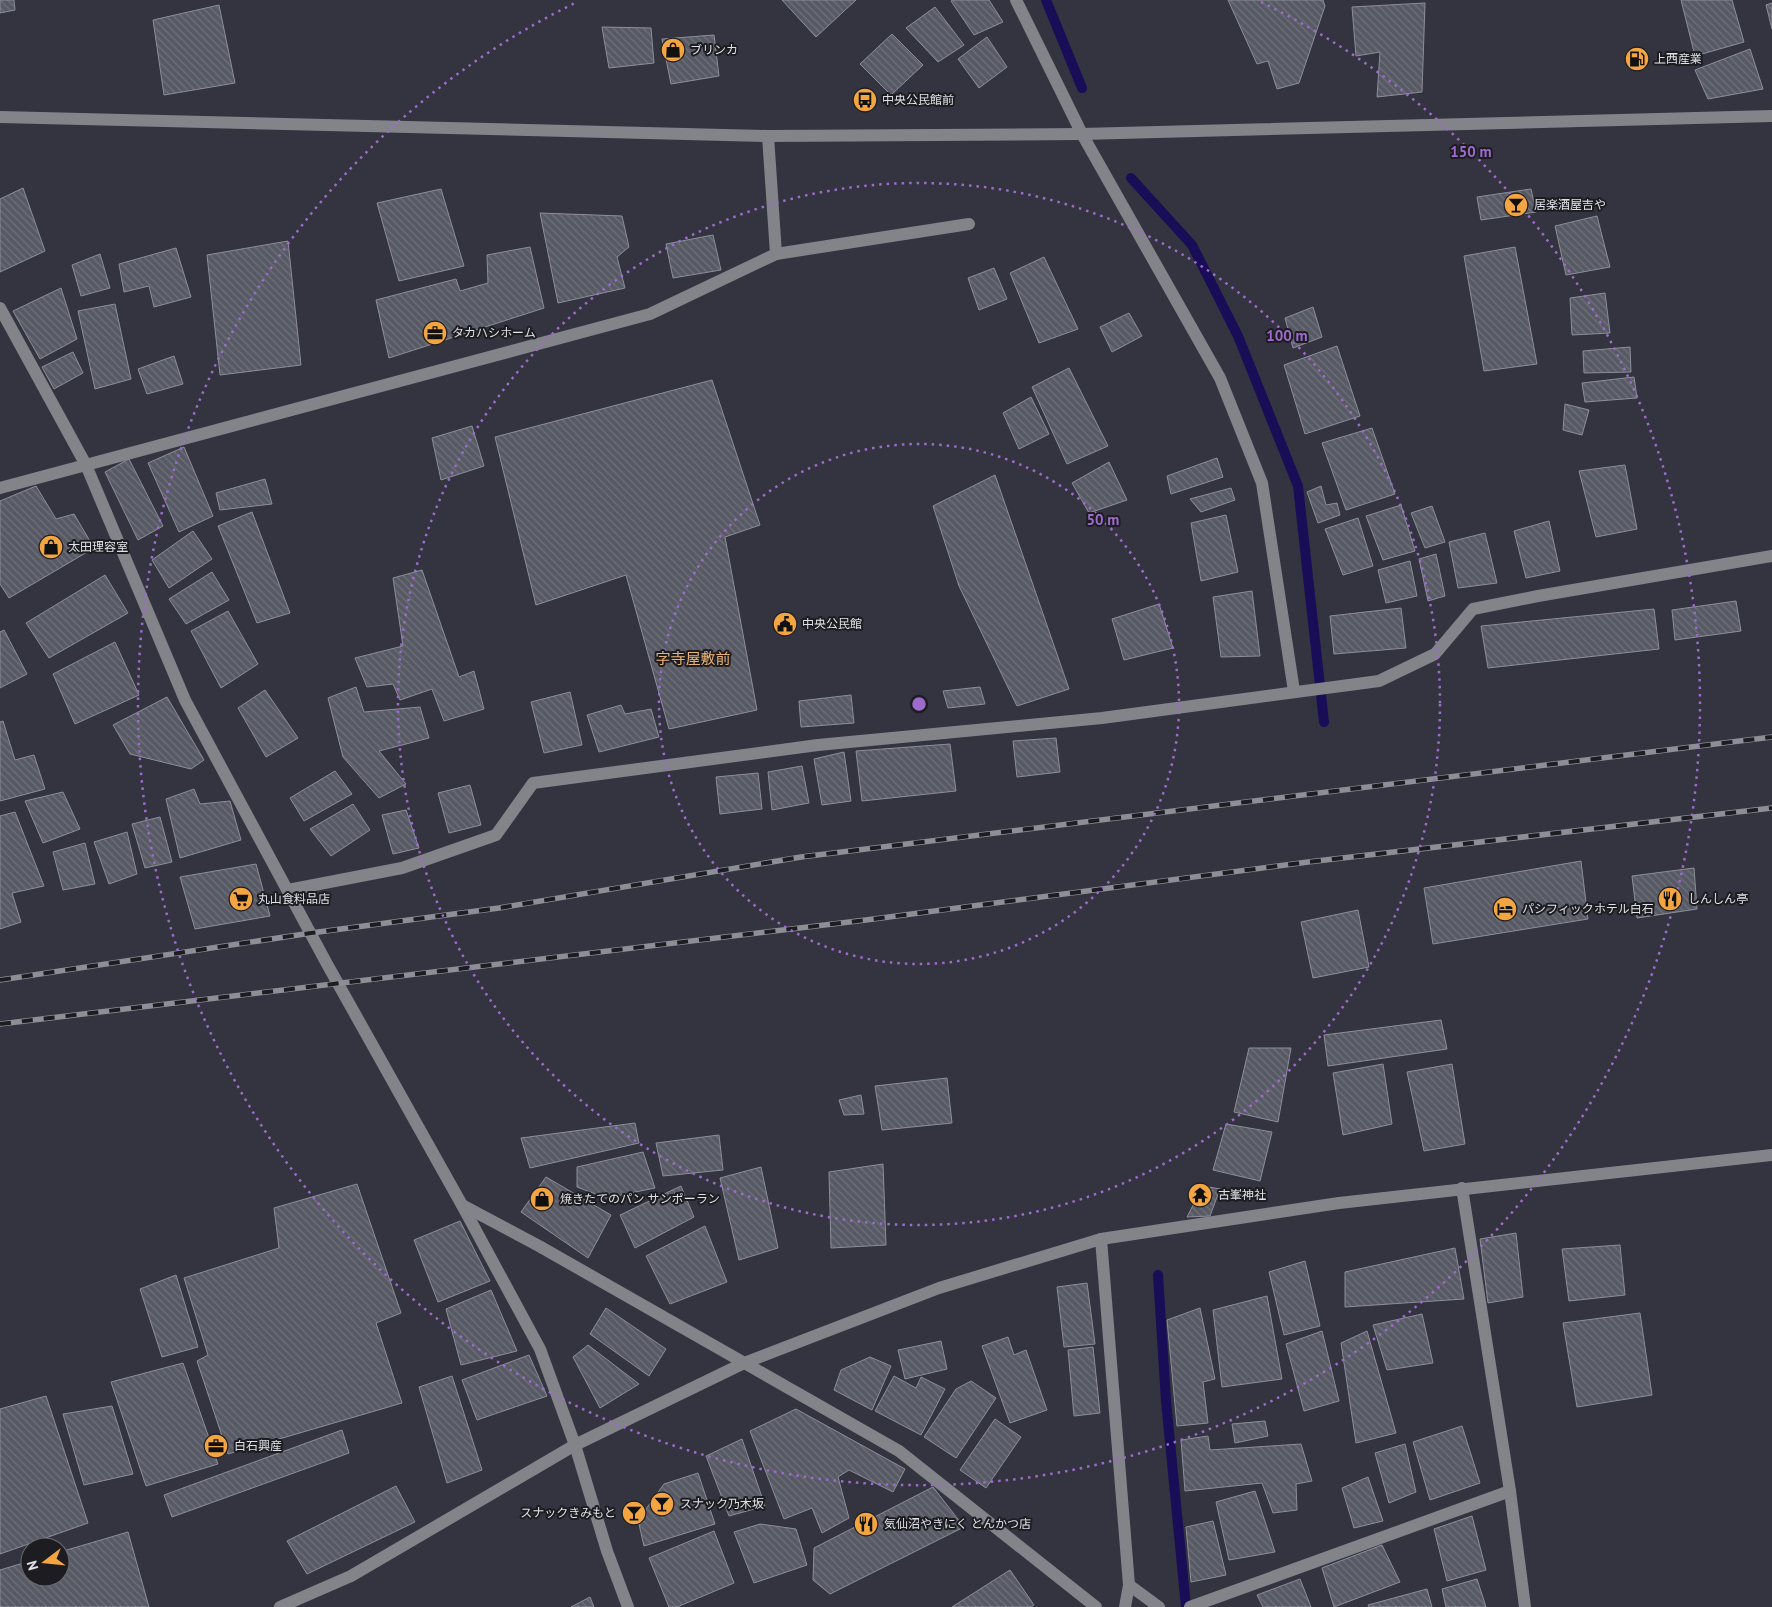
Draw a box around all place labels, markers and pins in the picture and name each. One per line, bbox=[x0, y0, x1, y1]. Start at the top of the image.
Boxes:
shop icon: ブリンカ bbox=[660, 37, 686, 63]
place label: ブリンカ bbox=[690, 42, 738, 57]
fuel station icon: 上西産業 bbox=[1624, 46, 1650, 72]
place label: 上西産業 bbox=[1654, 51, 1702, 66]
bus stop icon: 中央公民館前 bbox=[852, 87, 878, 113]
place label: 中央公民館前 bbox=[882, 92, 954, 107]
bar icon: 居楽酒屋吉や bbox=[1503, 192, 1529, 218]
place label: 居楽酒屋吉や bbox=[1534, 197, 1606, 212]
office icon: タカハシホーム bbox=[422, 320, 448, 346]
place label: タカハシホーム bbox=[452, 325, 536, 340]
shop icon: 太田理容室 bbox=[38, 534, 64, 560]
place label: 太田理容室 bbox=[68, 539, 128, 554]
public building icon: 中央公民館 bbox=[772, 611, 798, 637]
place label: 中央公民館 bbox=[802, 616, 862, 631]
centre of rings bbox=[910, 695, 928, 713]
supermarket icon: 丸山食料品店 bbox=[228, 886, 254, 912]
restaurant icon: しんしん亭 bbox=[1657, 886, 1683, 912]
place label: 丸山食料品店 bbox=[258, 891, 330, 906]
place label: しんしん亭 bbox=[1688, 891, 1748, 906]
hotel icon: パシフィックホテル白石 bbox=[1492, 896, 1518, 922]
place label: パシフィックホテル白石 bbox=[1522, 901, 1654, 916]
temple icon: 古峯神社 bbox=[1187, 1182, 1213, 1208]
shop icon: 焼きたてのパン サンポーラン bbox=[529, 1186, 555, 1212]
place label: 古峯神社 bbox=[1218, 1187, 1266, 1202]
place label: 焼きたてのパン サンポーラン bbox=[560, 1191, 720, 1206]
office icon: 白石興産 bbox=[203, 1433, 229, 1459]
place label: 白石興産 bbox=[234, 1438, 282, 1453]
bar icon: スナック乃木坂 bbox=[649, 1491, 675, 1517]
place label: スナック乃木坂 bbox=[680, 1496, 764, 1511]
bar icon: スナックきみもと bbox=[621, 1500, 647, 1526]
place label: スナックきみもと bbox=[520, 1505, 616, 1520]
restaurant icon: 気仙沼やきにく とんかつ店 bbox=[853, 1511, 879, 1537]
place label: 気仙沼やきにく とんかつ店 bbox=[884, 1516, 1031, 1531]

